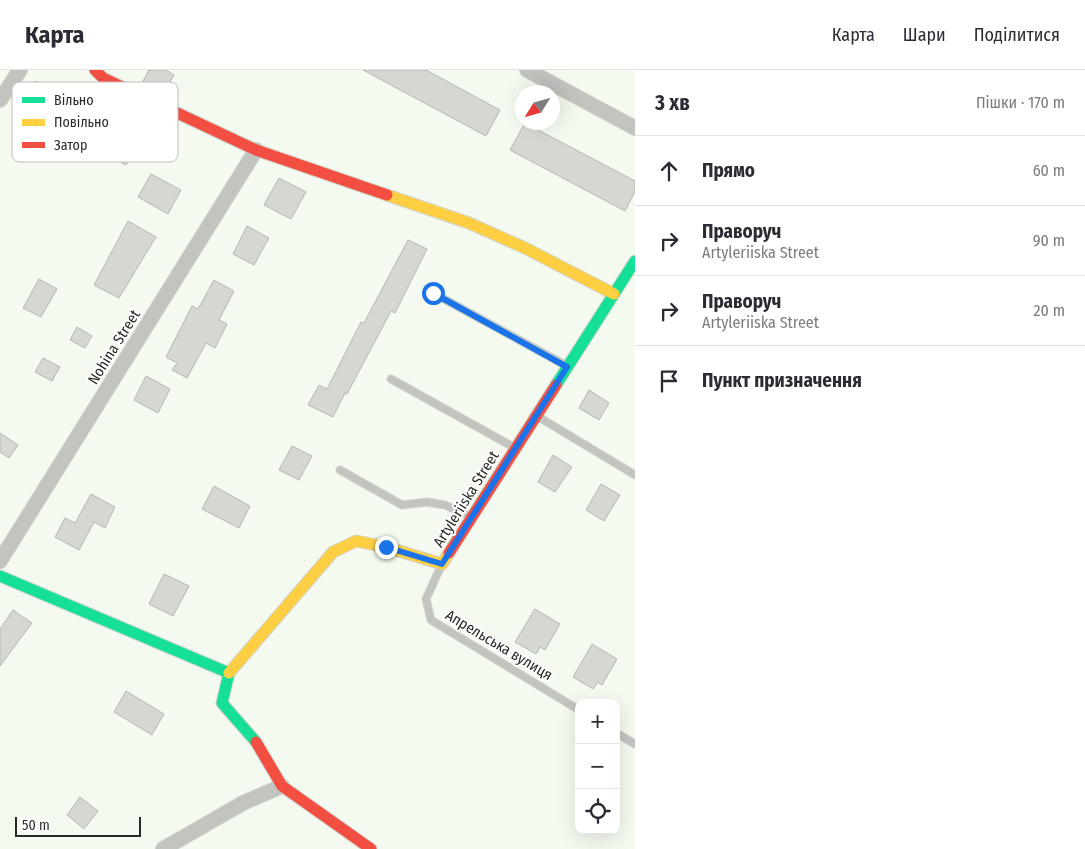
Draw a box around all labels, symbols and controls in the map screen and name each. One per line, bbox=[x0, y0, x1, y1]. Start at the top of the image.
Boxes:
text: Карта bbox=[25, 21, 84, 49]
text: Карта bbox=[832, 24, 875, 46]
text: Шари bbox=[903, 24, 946, 46]
text: Поділитися bbox=[974, 24, 1060, 46]
legend bbox=[12, 82, 178, 162]
north arrow bbox=[515, 85, 560, 130]
text: 3 хв bbox=[655, 90, 690, 116]
text: Вільно bbox=[54, 92, 94, 109]
text: Пішки · 170 m bbox=[976, 93, 1065, 112]
text: Повільно bbox=[54, 114, 109, 131]
text: Затор bbox=[54, 137, 87, 154]
icon: ahead bbox=[655, 157, 683, 185]
text: Прямо bbox=[702, 159, 755, 182]
text: 60 m bbox=[1033, 161, 1065, 180]
text: Праворуч bbox=[702, 220, 781, 243]
icon: right bbox=[655, 227, 683, 255]
text: 90 m bbox=[1033, 231, 1065, 250]
text: Artyleriiska Street bbox=[702, 243, 819, 262]
route start bbox=[422, 282, 445, 305]
text: Праворуч bbox=[702, 290, 781, 313]
icon: right bbox=[655, 297, 683, 325]
text: 20 m bbox=[1034, 301, 1065, 320]
street label: Nohina Street bbox=[84, 306, 144, 388]
text: Artyleriiska Street bbox=[702, 313, 819, 332]
icon: arrive bbox=[655, 367, 683, 395]
text: Пункт призначення bbox=[702, 369, 862, 392]
street label: Artyleriiska Street bbox=[429, 448, 503, 550]
route end bbox=[375, 536, 398, 559]
street label: Апрельська вулиця bbox=[442, 606, 556, 684]
map controls bbox=[575, 699, 620, 834]
button: + bbox=[575, 699, 620, 744]
button: − bbox=[575, 744, 620, 789]
button: locate bbox=[575, 789, 620, 834]
scale bar bbox=[15, 814, 141, 837]
text: 50 m bbox=[22, 817, 50, 834]

